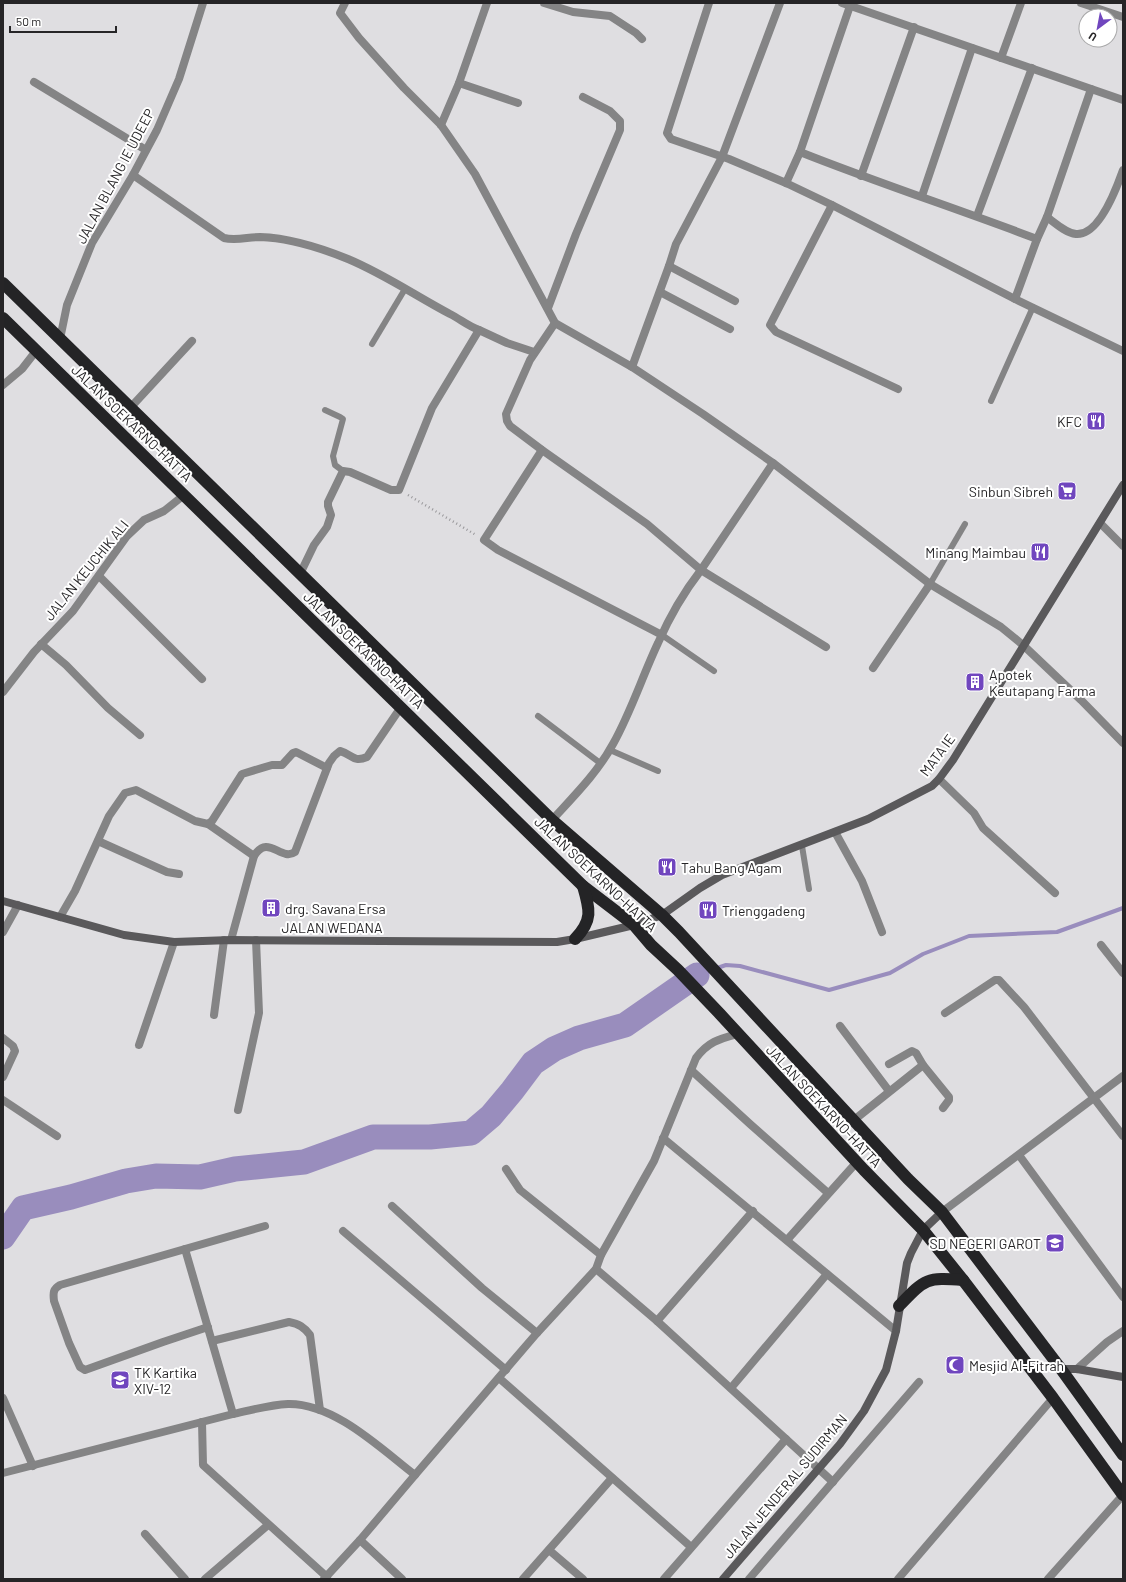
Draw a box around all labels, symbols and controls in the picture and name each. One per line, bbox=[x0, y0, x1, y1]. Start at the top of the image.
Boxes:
scale bar bbox=[10, 8, 116, 34]
north arrow bbox=[1078, 8, 1118, 48]
text: 50 m bbox=[16, 14, 41, 28]
text: U bbox=[1086, 30, 1099, 44]
street label: JALAN BLANG IE UDEEP bbox=[72, 106, 158, 246]
street label: JALAN SOEKARNO-HATTA bbox=[68, 361, 196, 485]
restaurant icon: KFC bbox=[1085, 410, 1107, 432]
place label: KFC bbox=[1057, 413, 1082, 430]
supermarket icon: Sinbun Sibreh bbox=[1056, 480, 1078, 502]
place label: Sinbun Sibreh bbox=[969, 483, 1053, 500]
street label: JALAN KEUCHIK ALI bbox=[40, 516, 132, 624]
restaurant icon: Minang Maimbau bbox=[1029, 541, 1051, 563]
place label: Minang Maimbau bbox=[925, 544, 1026, 561]
street label: JALAN SOEKARNO-HATTA bbox=[300, 588, 428, 712]
place label: Apotek Keutapang Farma bbox=[989, 666, 1096, 699]
building icon: Apotek Keutapang Farma bbox=[964, 671, 986, 693]
street label: MATA IE bbox=[916, 731, 958, 779]
street label: JALAN SOEKARNO-HATTA bbox=[531, 813, 661, 936]
restaurant icon: Tahu Bang Agam bbox=[656, 856, 678, 878]
place label: Tahu Bang Agam bbox=[681, 859, 782, 876]
building icon: drg. Savana Ersa bbox=[260, 897, 282, 919]
restaurant icon: Trienggadeng bbox=[697, 899, 719, 921]
place label: drg. Savana Ersa bbox=[285, 900, 386, 917]
place label: Trienggadeng bbox=[722, 902, 805, 919]
street label: JALAN WEDANA bbox=[281, 919, 383, 936]
street label: JALAN SOEKARNO-HATTA bbox=[763, 1041, 886, 1171]
school or university icon: SD NEGERI GAROT bbox=[1044, 1232, 1066, 1254]
place label: SD NEGERI GAROT bbox=[929, 1235, 1041, 1252]
mosque icon: Mesjid Al-Fitrah bbox=[944, 1354, 966, 1376]
place label: Mesjid Al-Fitrah bbox=[969, 1357, 1064, 1374]
place label: TK Kartika XIV-12 bbox=[134, 1364, 197, 1397]
school or university icon: TK Kartika XIV-12 bbox=[109, 1369, 131, 1391]
street label: JALAN JENDERAL SUDIRMAN bbox=[720, 1410, 850, 1562]

